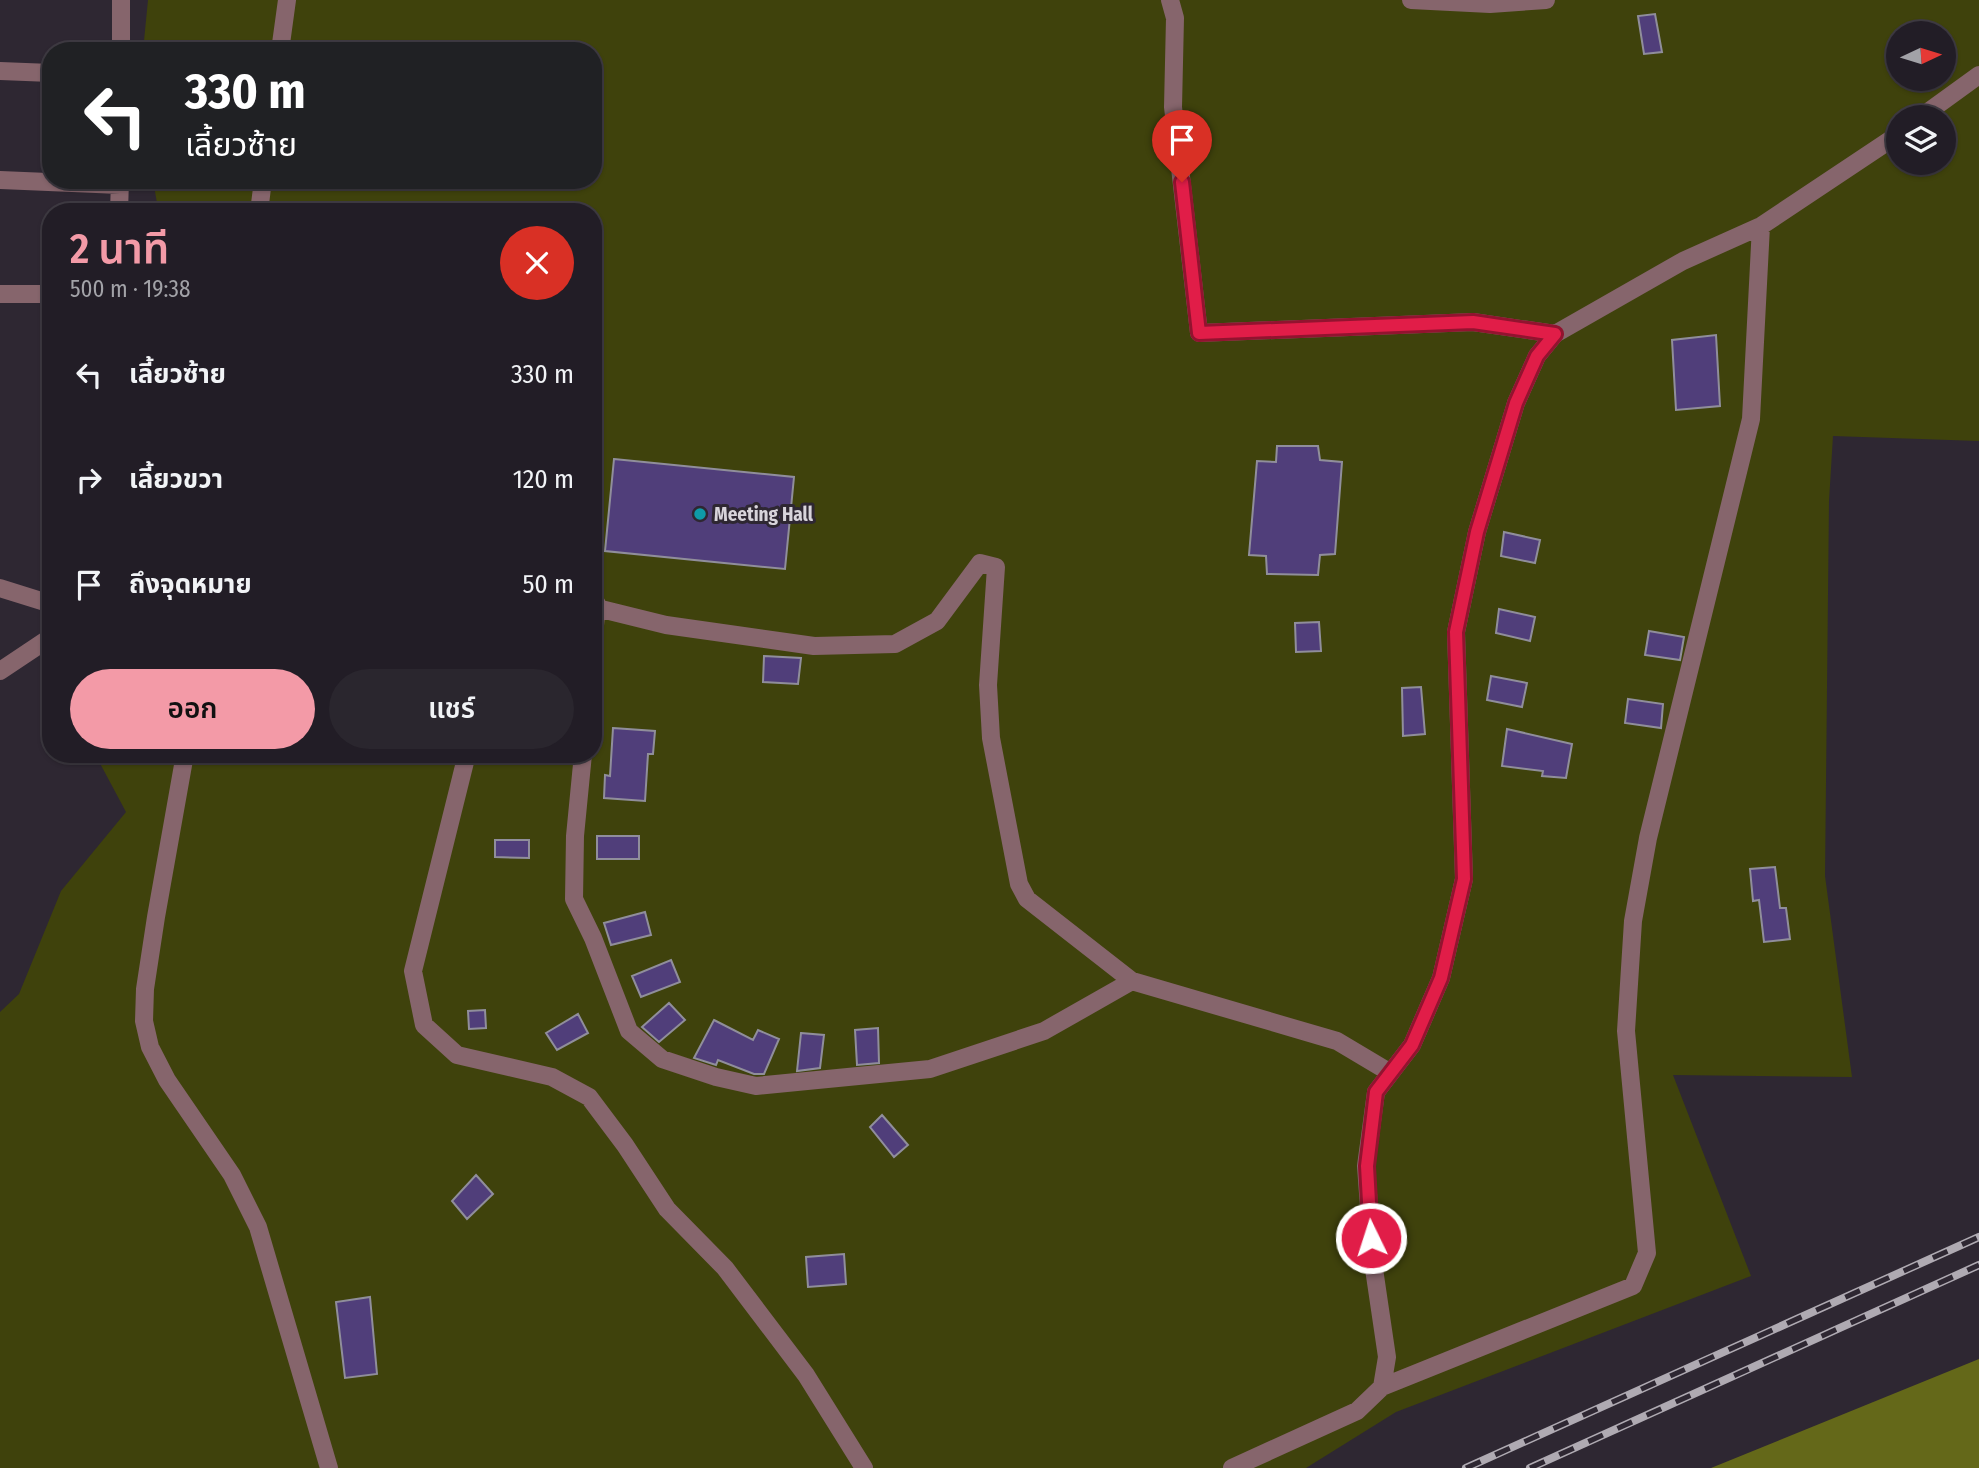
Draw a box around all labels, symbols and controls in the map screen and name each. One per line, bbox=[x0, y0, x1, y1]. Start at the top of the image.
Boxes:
north arrow bbox=[1886, 21, 1956, 91]
map controls bbox=[1886, 21, 1956, 175]
text: 330 m bbox=[185, 62, 306, 121]
icon: left bbox=[70, 70, 161, 161]
button: layers bbox=[1886, 105, 1956, 175]
pin bbox=[1152, 110, 1212, 182]
icon: arrive bbox=[1163, 121, 1201, 159]
text: เลี้ยวซ้าย bbox=[185, 126, 297, 164]
text: 2 นาที bbox=[70, 224, 169, 274]
button: close bbox=[500, 226, 574, 300]
text: 500 m · 19:38 bbox=[70, 275, 190, 303]
icon: left bbox=[70, 356, 108, 394]
text: เลี้ยวซ้าย bbox=[129, 359, 226, 390]
text: 330 m bbox=[511, 359, 574, 390]
icon: right bbox=[70, 461, 108, 499]
text: เลี้ยวขวา bbox=[129, 464, 223, 495]
text: 120 m bbox=[513, 464, 574, 495]
place label: Meeting Hall bbox=[714, 503, 814, 526]
marker: Meeting Hall bbox=[692, 506, 708, 522]
icon: arrive bbox=[70, 566, 108, 604]
text: ถึงจุดหมาย bbox=[129, 569, 252, 600]
text: 50 m bbox=[522, 569, 574, 600]
button: ออก bbox=[70, 669, 315, 749]
button: แชร์ bbox=[329, 669, 574, 749]
position arrow bbox=[1334, 1201, 1408, 1275]

